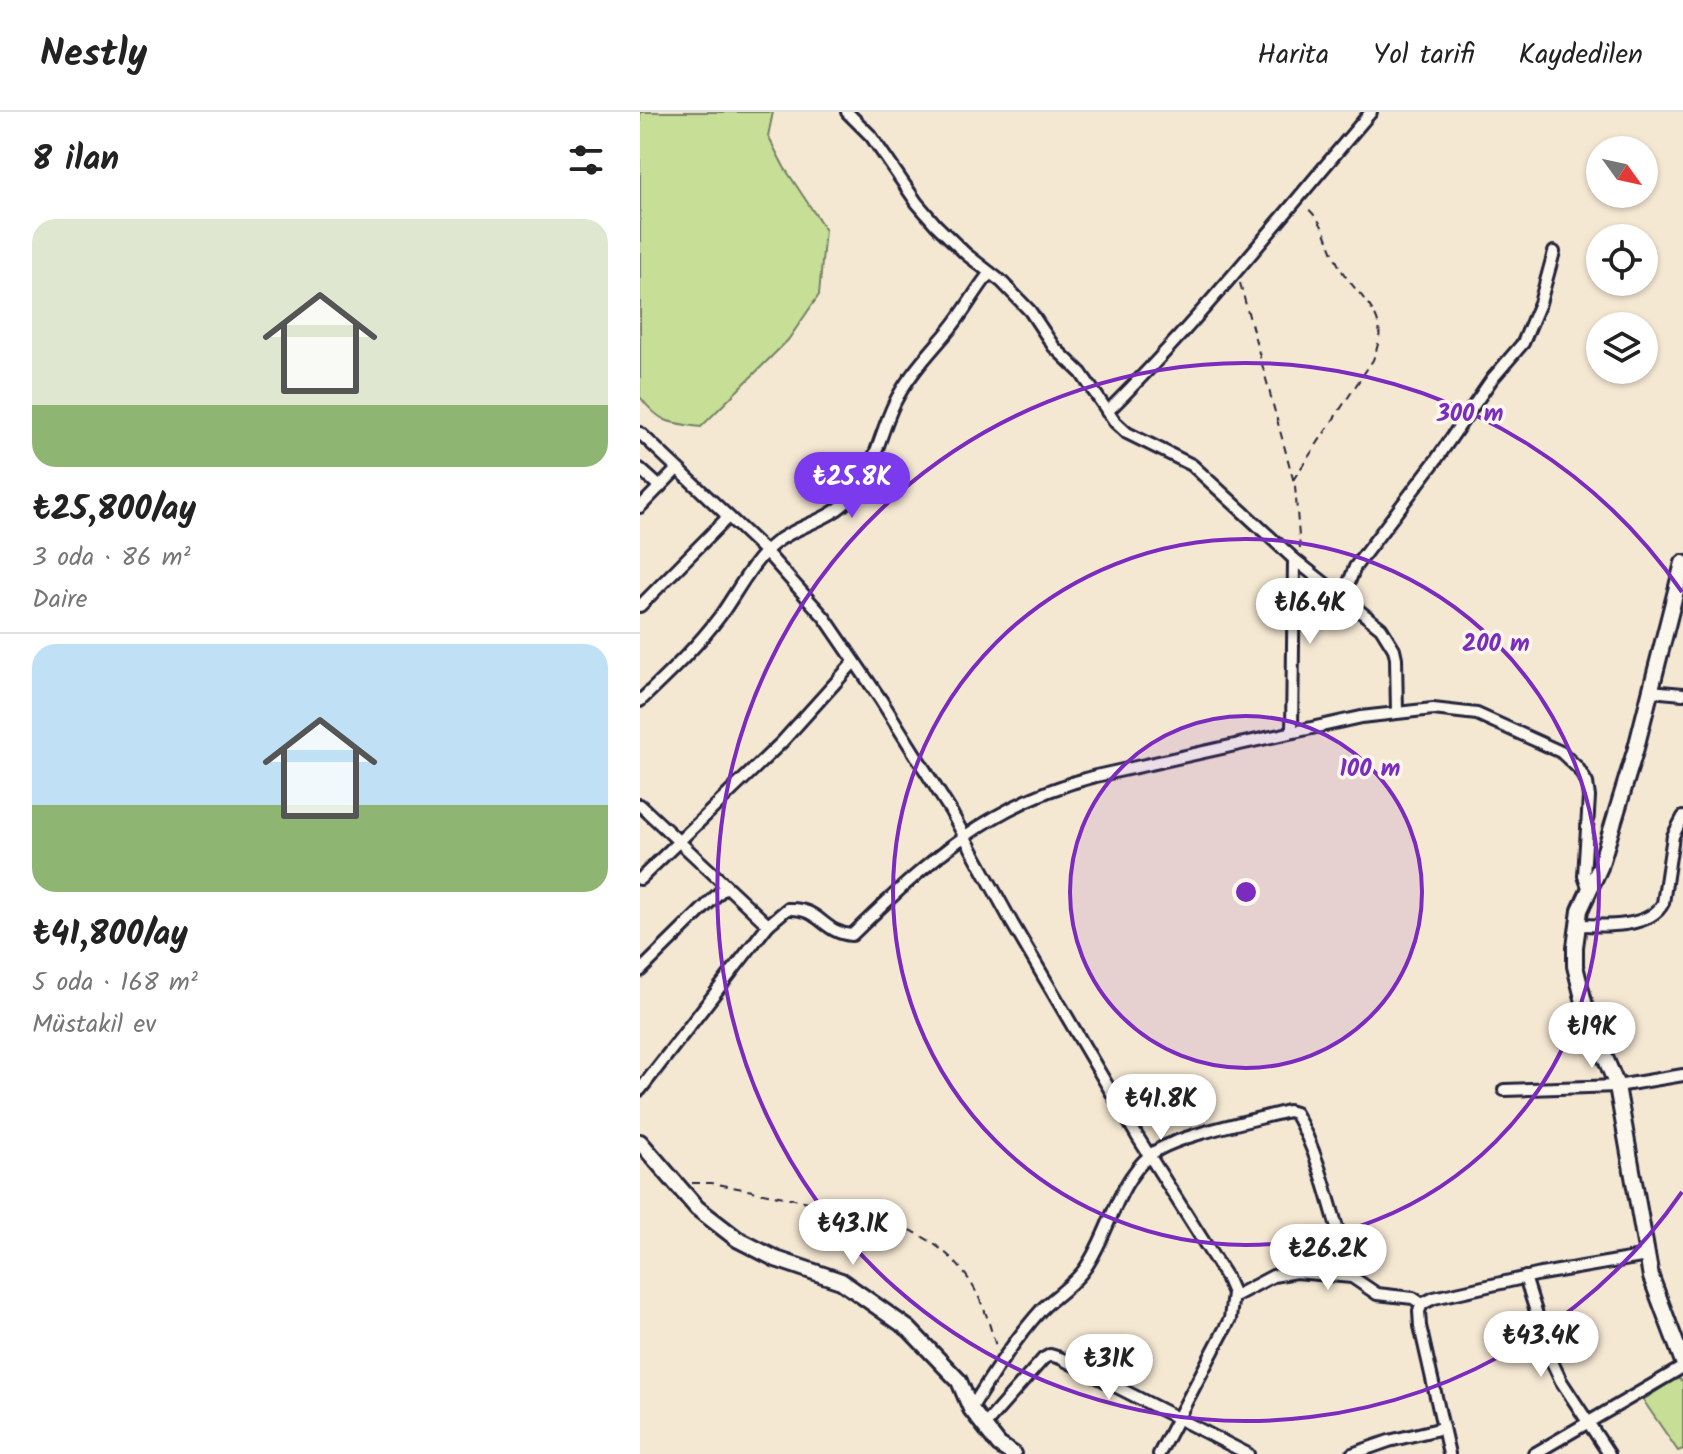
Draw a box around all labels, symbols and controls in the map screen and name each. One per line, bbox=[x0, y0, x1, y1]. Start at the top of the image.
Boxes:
text: Nestly bbox=[40, 25, 147, 85]
text: Harita bbox=[1257, 33, 1329, 78]
text: Yol tarifi bbox=[1373, 33, 1475, 78]
text: Kaydedilen bbox=[1519, 33, 1643, 78]
text: 8 ilan bbox=[32, 133, 119, 187]
north arrow bbox=[1586, 136, 1658, 208]
map controls bbox=[1586, 136, 1658, 384]
icon: filters bbox=[564, 138, 608, 182]
button: locate bbox=[1586, 224, 1658, 296]
icon: home bbox=[248, 271, 392, 415]
button: layers bbox=[1586, 312, 1658, 384]
text: 300 m bbox=[1436, 395, 1503, 434]
pin: ₺25.8K bbox=[787, 452, 917, 520]
text: ₺25.8K bbox=[812, 457, 892, 499]
text: ₺25,800/ay bbox=[32, 483, 196, 537]
text: 3 oda · 86 m² bbox=[32, 537, 190, 579]
pin: ₺16.4K bbox=[1245, 578, 1375, 646]
text: Daire bbox=[32, 579, 87, 621]
text: ₺16.4K bbox=[1274, 583, 1346, 625]
text: 200 m bbox=[1462, 625, 1530, 664]
icon: home bbox=[248, 696, 392, 840]
text: 100 m bbox=[1340, 750, 1400, 789]
centre of rings bbox=[1232, 878, 1260, 906]
text: ₺41,800/ay bbox=[32, 908, 188, 962]
text: 5 oda · 168 m² bbox=[32, 962, 198, 1004]
pin: ₺19K bbox=[1545, 1002, 1639, 1070]
text: Müstakil ev bbox=[32, 1004, 156, 1046]
text: ₺19K bbox=[1566, 1007, 1618, 1049]
pin: ₺41.8K bbox=[1096, 1074, 1226, 1142]
text: ₺41.8K bbox=[1124, 1079, 1198, 1121]
pin: ₺43.1K bbox=[788, 1199, 918, 1267]
text: ₺43.1K bbox=[817, 1204, 889, 1246]
pin: ₺26.2K bbox=[1263, 1224, 1393, 1292]
text: ₺26.2K bbox=[1288, 1229, 1368, 1271]
pin: ₺43.4K bbox=[1476, 1311, 1606, 1379]
text: ₺43.4K bbox=[1502, 1316, 1580, 1358]
pin: ₺31K bbox=[1062, 1334, 1156, 1402]
text: ₺31K bbox=[1083, 1339, 1135, 1381]

